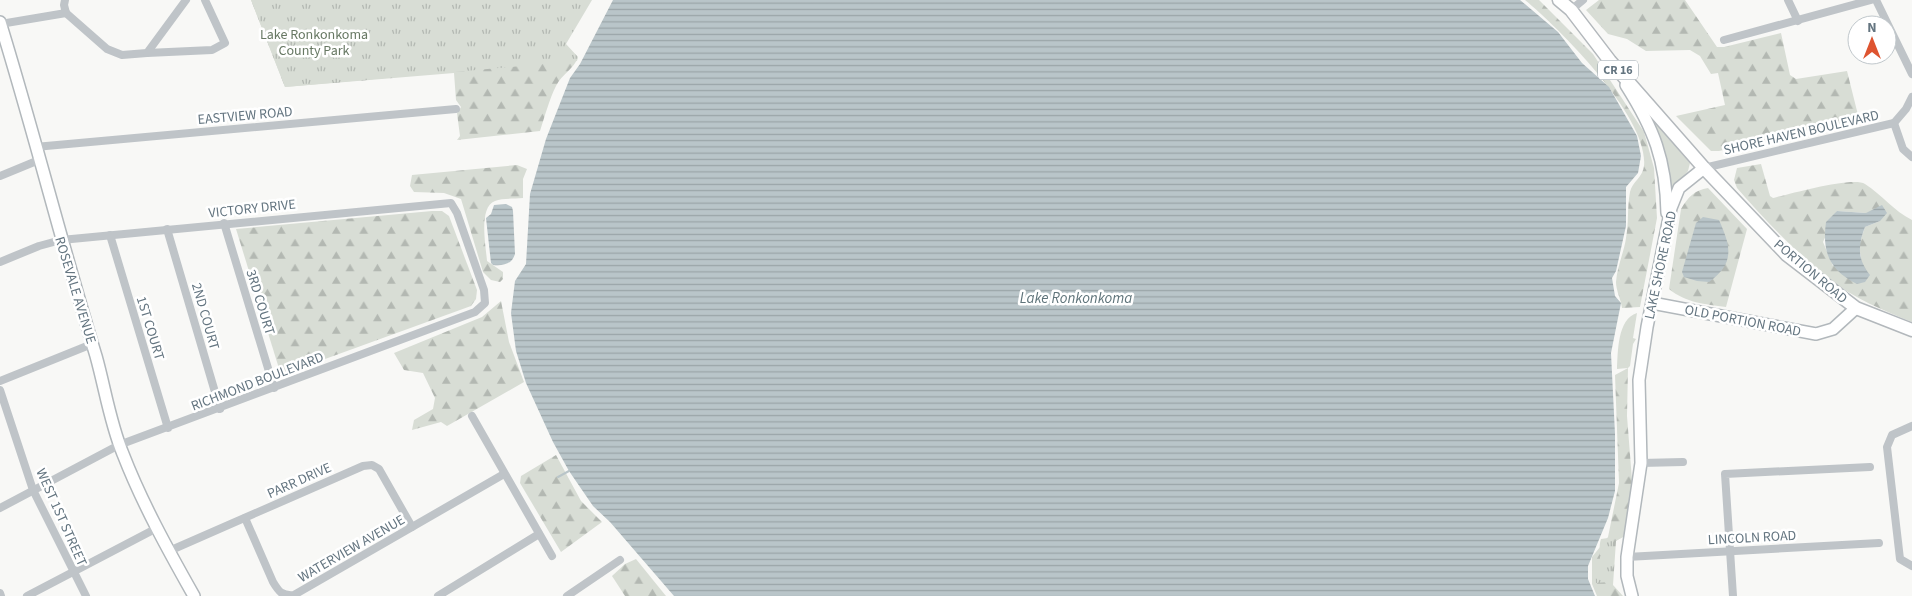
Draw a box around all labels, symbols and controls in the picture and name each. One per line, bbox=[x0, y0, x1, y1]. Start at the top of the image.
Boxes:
north arrow bbox=[1847, 15, 1897, 65]
text: N bbox=[1867, 18, 1877, 38]
park label: Lake Ronkonkoma County Park bbox=[260, 25, 368, 61]
road number: CR 16 bbox=[1598, 60, 1638, 80]
street label: EASTVIEW ROAD bbox=[197, 102, 293, 130]
street label: SHORE HAVEN BOULEVARD bbox=[1722, 105, 1881, 161]
street label: VICTORY DRIVE bbox=[208, 194, 297, 224]
street label: LAKE SHORE ROAD bbox=[1640, 209, 1682, 321]
street label: ROSEVALE AVENUE bbox=[49, 234, 101, 346]
street label: PORTION ROAD bbox=[1769, 235, 1852, 309]
street label: 3RD COURT bbox=[241, 267, 280, 338]
street label: 2ND COURT bbox=[186, 281, 224, 352]
water label: Lake Ronkonkoma bbox=[1020, 288, 1132, 309]
street label: 1ST COURT bbox=[131, 294, 169, 363]
street label: OLD PORTION ROAD bbox=[1683, 300, 1803, 342]
street label: RICHMOND BOULEVARD bbox=[188, 347, 327, 416]
street label: PARR DRIVE bbox=[264, 458, 335, 504]
street label: WEST 1ST STREET bbox=[31, 465, 92, 570]
street label: WATERVIEW AVENUE bbox=[294, 510, 409, 588]
street label: LINCOLN ROAD bbox=[1707, 526, 1797, 550]

